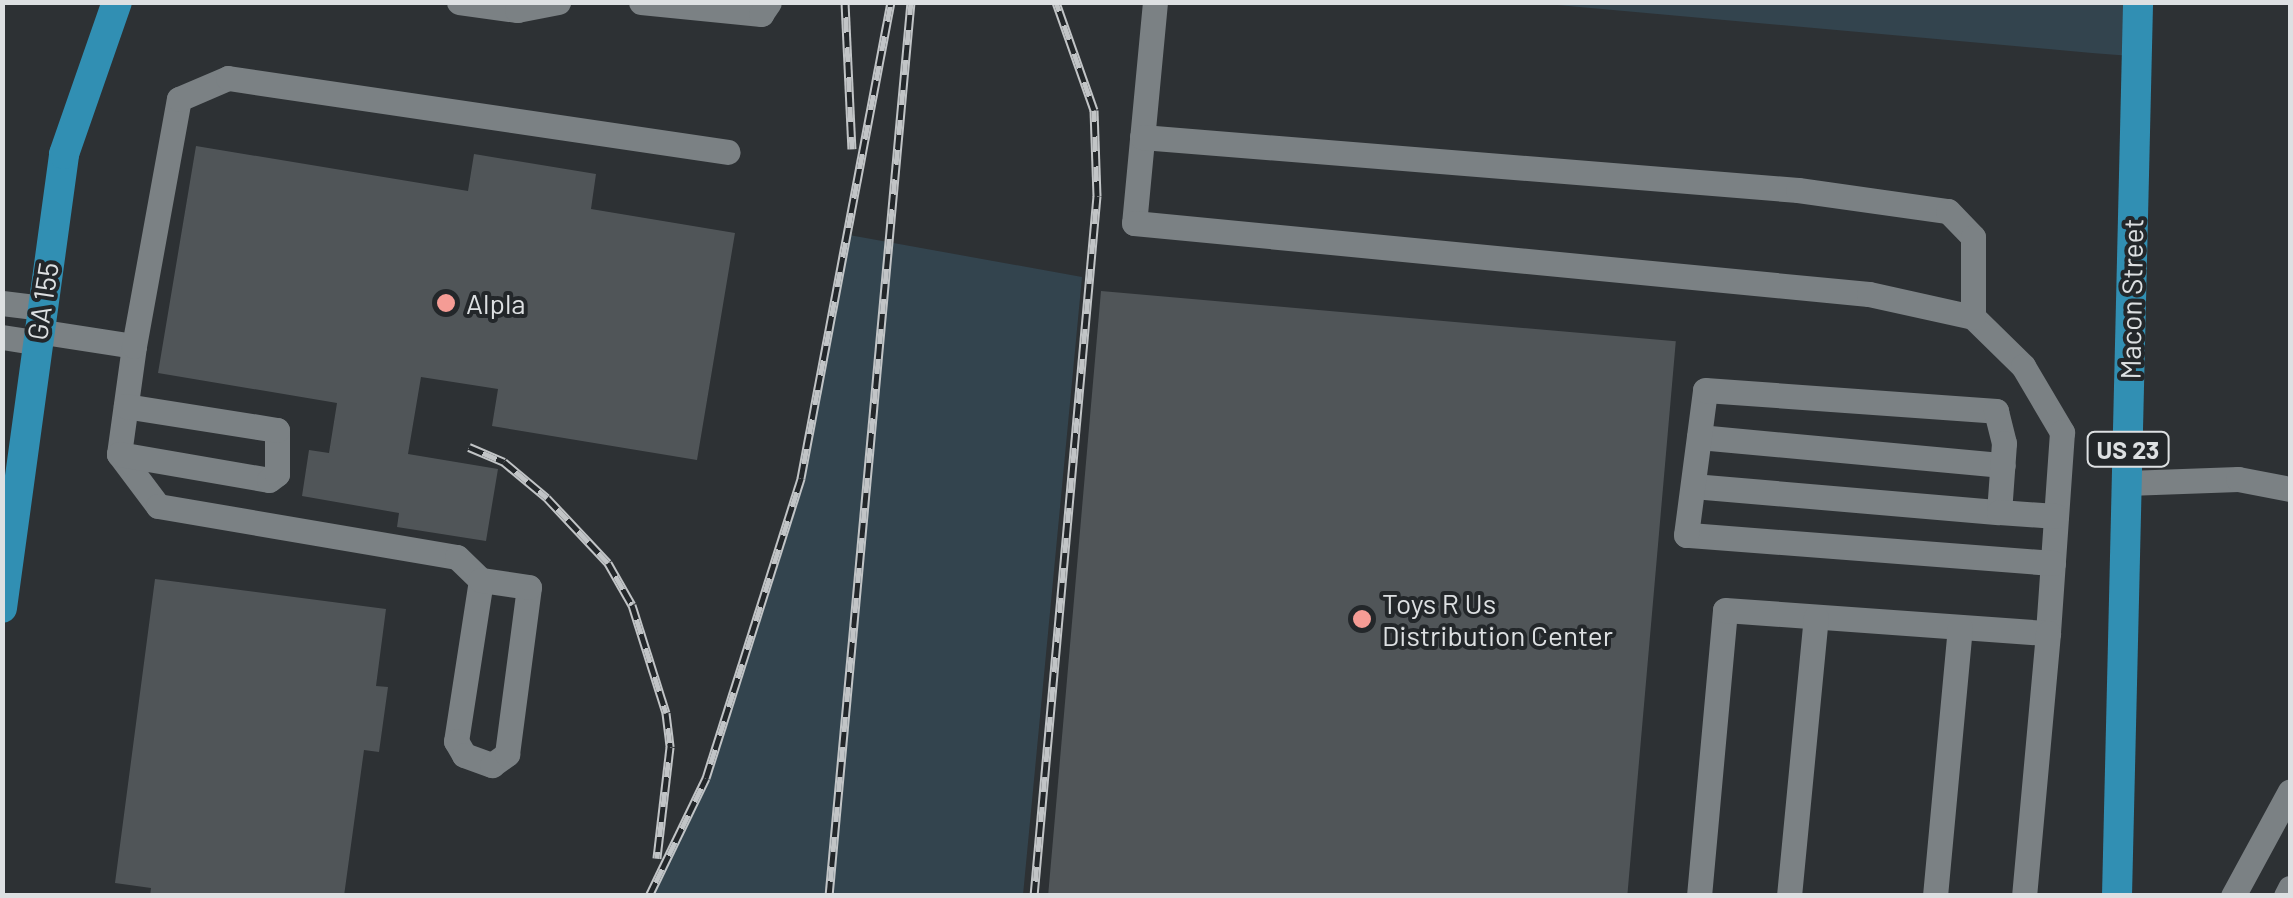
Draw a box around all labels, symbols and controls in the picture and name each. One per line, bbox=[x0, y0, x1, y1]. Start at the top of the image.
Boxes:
street label: Macon Street bbox=[2113, 218, 2149, 380]
street label: GA 155 bbox=[19, 260, 65, 342]
place label: Alpla bbox=[466, 286, 526, 320]
marker: Alpla bbox=[435, 292, 457, 314]
road number: US 23 bbox=[2086, 429, 2170, 469]
place label: Toys R Us Distribution Center bbox=[1382, 586, 1613, 652]
marker: Toys R Us Distribution Center bbox=[1351, 608, 1373, 630]

